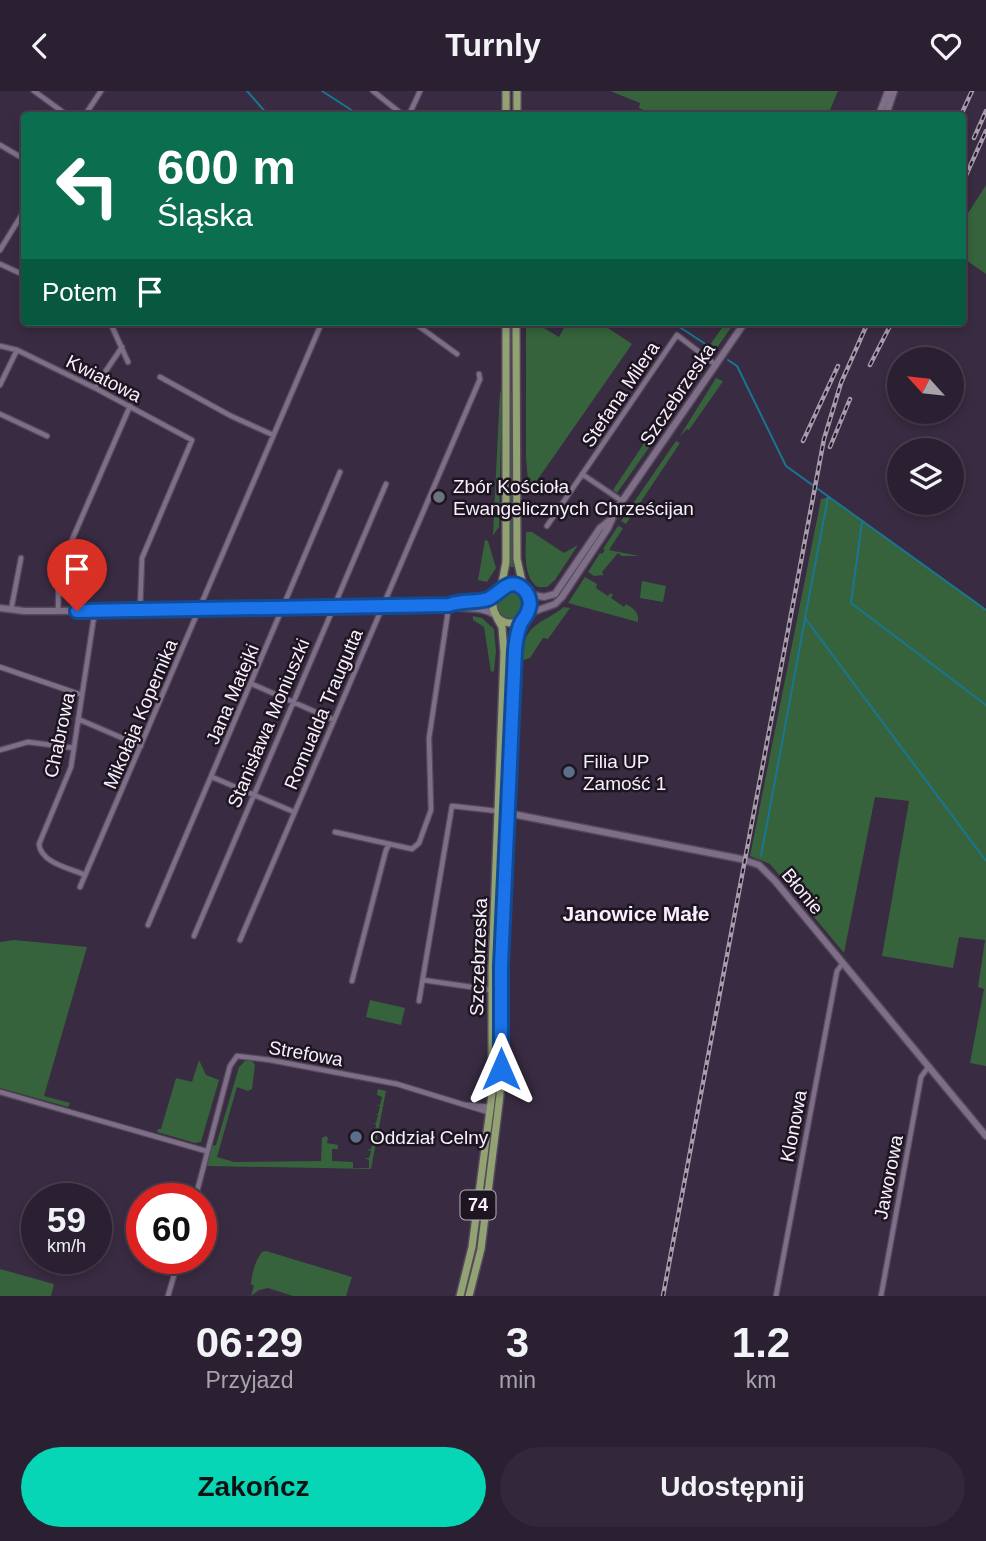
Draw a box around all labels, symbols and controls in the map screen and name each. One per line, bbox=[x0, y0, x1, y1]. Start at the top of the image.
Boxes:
icon: back bbox=[21, 27, 59, 65]
text: Turnly bbox=[445, 27, 541, 63]
icon: heart bbox=[927, 27, 965, 65]
icon: left bbox=[42, 140, 133, 231]
text: 600 m bbox=[157, 140, 296, 194]
text: Śląska bbox=[157, 197, 253, 233]
icon: arrive bbox=[131, 273, 169, 311]
text: Potem bbox=[42, 277, 117, 307]
street label: Stefana Milera bbox=[577, 337, 664, 451]
street label: Szczebrzeska bbox=[636, 339, 719, 449]
north arrow bbox=[887, 347, 964, 423]
map controls bbox=[887, 347, 964, 515]
street label: Kwiatowa bbox=[63, 351, 145, 406]
button: layers bbox=[887, 438, 964, 515]
place label: Zbór Kościoła Ewangelicznych Chrześcijan bbox=[453, 476, 694, 519]
marker: Zbór Kościoła Ewangelicznych Chrześcijan bbox=[431, 489, 447, 505]
pin bbox=[47, 539, 107, 611]
icon: arrive bbox=[58, 550, 96, 588]
street label: Romualda Traugutta bbox=[280, 625, 367, 793]
street label: Stanisława Moniuszki bbox=[223, 635, 314, 811]
street label: Mikołaja Kopernika bbox=[99, 636, 182, 792]
street label: Jana Matejki bbox=[202, 641, 263, 747]
street label: Chabrowa bbox=[40, 690, 79, 780]
place label: Filia UP Zamość 1 bbox=[583, 751, 666, 794]
marker: Filia UP Zamość 1 bbox=[561, 764, 577, 780]
street label: Błonie bbox=[778, 864, 828, 918]
street label: Szczebrzeska bbox=[466, 897, 491, 1016]
district label: Janowice Małe bbox=[562, 902, 710, 925]
position arrow bbox=[464, 1032, 538, 1106]
street label: Strefowa bbox=[267, 1037, 345, 1070]
street label: Klonowa bbox=[776, 1088, 811, 1164]
place label: Oddział Celny bbox=[370, 1127, 489, 1148]
marker: Oddział Celny bbox=[348, 1129, 364, 1145]
street label: Jaworowa bbox=[870, 1133, 907, 1221]
speed limit sign: 60 bbox=[126, 1183, 217, 1274]
road number: 74 bbox=[461, 1191, 496, 1219]
text: 59 bbox=[47, 1200, 86, 1239]
text: km/h bbox=[47, 1236, 86, 1256]
text: 06:29 bbox=[196, 1319, 303, 1366]
text: 3 bbox=[506, 1319, 529, 1366]
text: 1.2 bbox=[732, 1319, 790, 1366]
text: Przyjazd bbox=[205, 1367, 294, 1393]
text: min bbox=[499, 1367, 536, 1393]
text: km bbox=[746, 1367, 776, 1393]
button: Zakończ bbox=[21, 1447, 486, 1527]
button: Udostępnij bbox=[500, 1447, 965, 1527]

